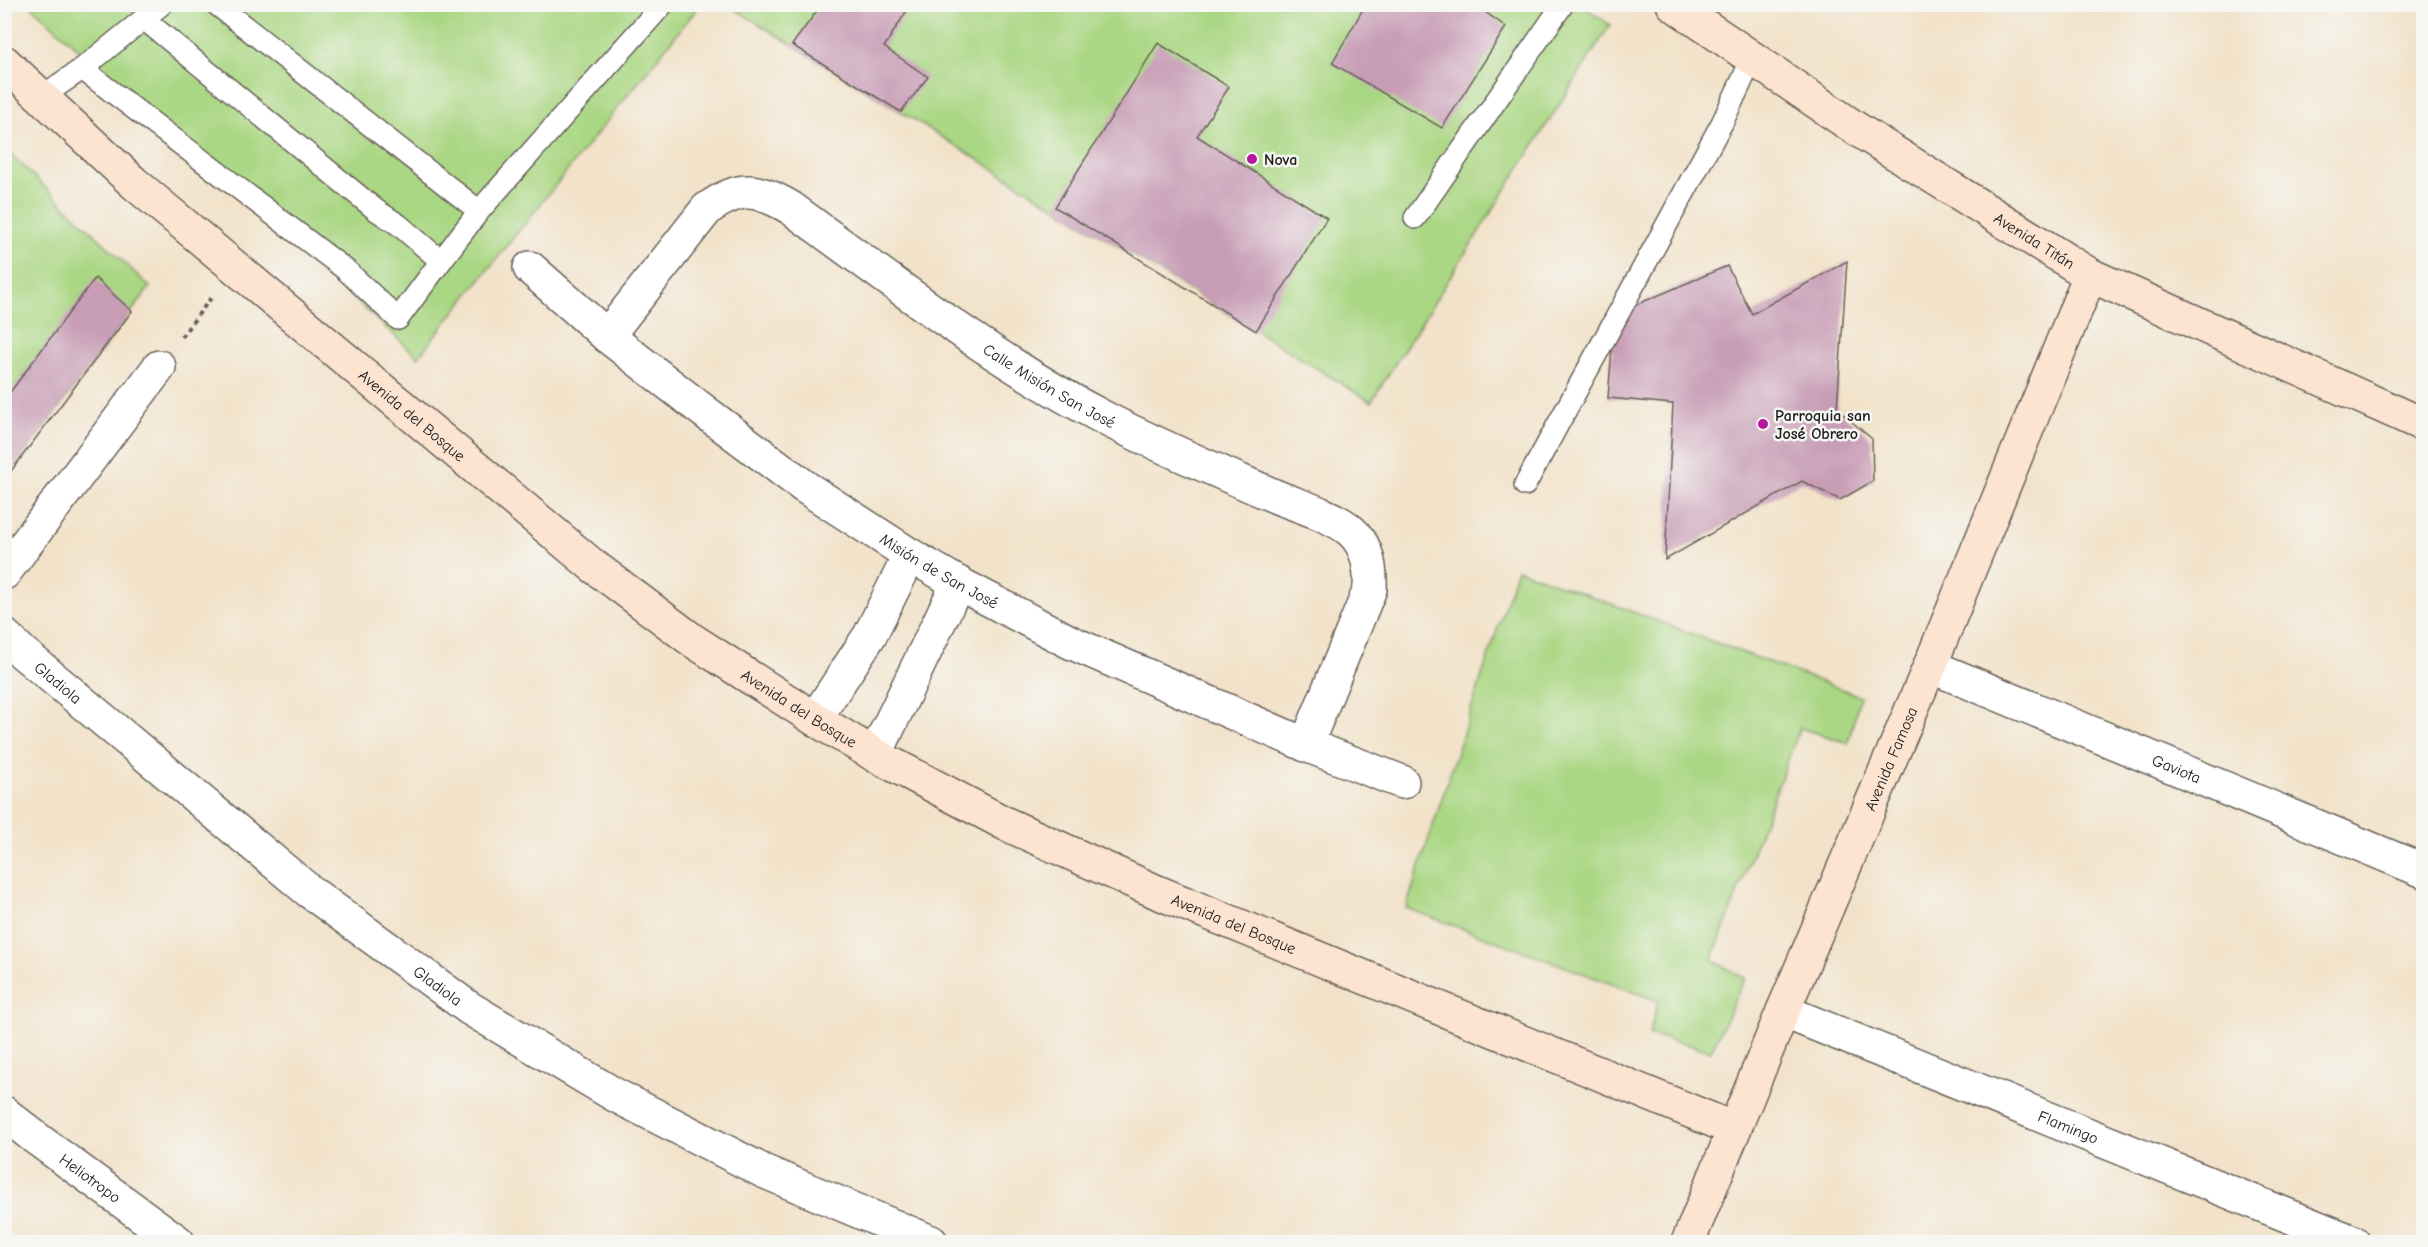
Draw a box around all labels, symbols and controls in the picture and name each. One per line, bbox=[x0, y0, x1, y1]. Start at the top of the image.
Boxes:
place label: Nova bbox=[1264, 151, 1297, 169]
marker: Nova bbox=[1245, 152, 1259, 166]
street label: Avenida Titán bbox=[1990, 209, 2078, 273]
street label: Calle Misión San José bbox=[980, 340, 1118, 432]
street label: Avenida del Bosque bbox=[355, 366, 469, 465]
place label: Parroquia san José Obrero bbox=[1775, 407, 1871, 443]
marker: Parroquia san José Obrero bbox=[1756, 417, 1770, 431]
street label: Misión de San José bbox=[876, 530, 1001, 613]
street label: Gladiola bbox=[30, 658, 85, 708]
street label: Avenida del Bosque bbox=[737, 666, 860, 752]
street label: Avenida Famosa bbox=[1861, 704, 1922, 814]
street label: Gaviota bbox=[2149, 751, 2203, 787]
street label: Avenida del Bosque bbox=[1169, 891, 1299, 958]
street label: Gladiola bbox=[410, 962, 465, 1010]
street label: Flamingo bbox=[2035, 1107, 2101, 1148]
street label: Heliotropo bbox=[56, 1150, 124, 1207]

